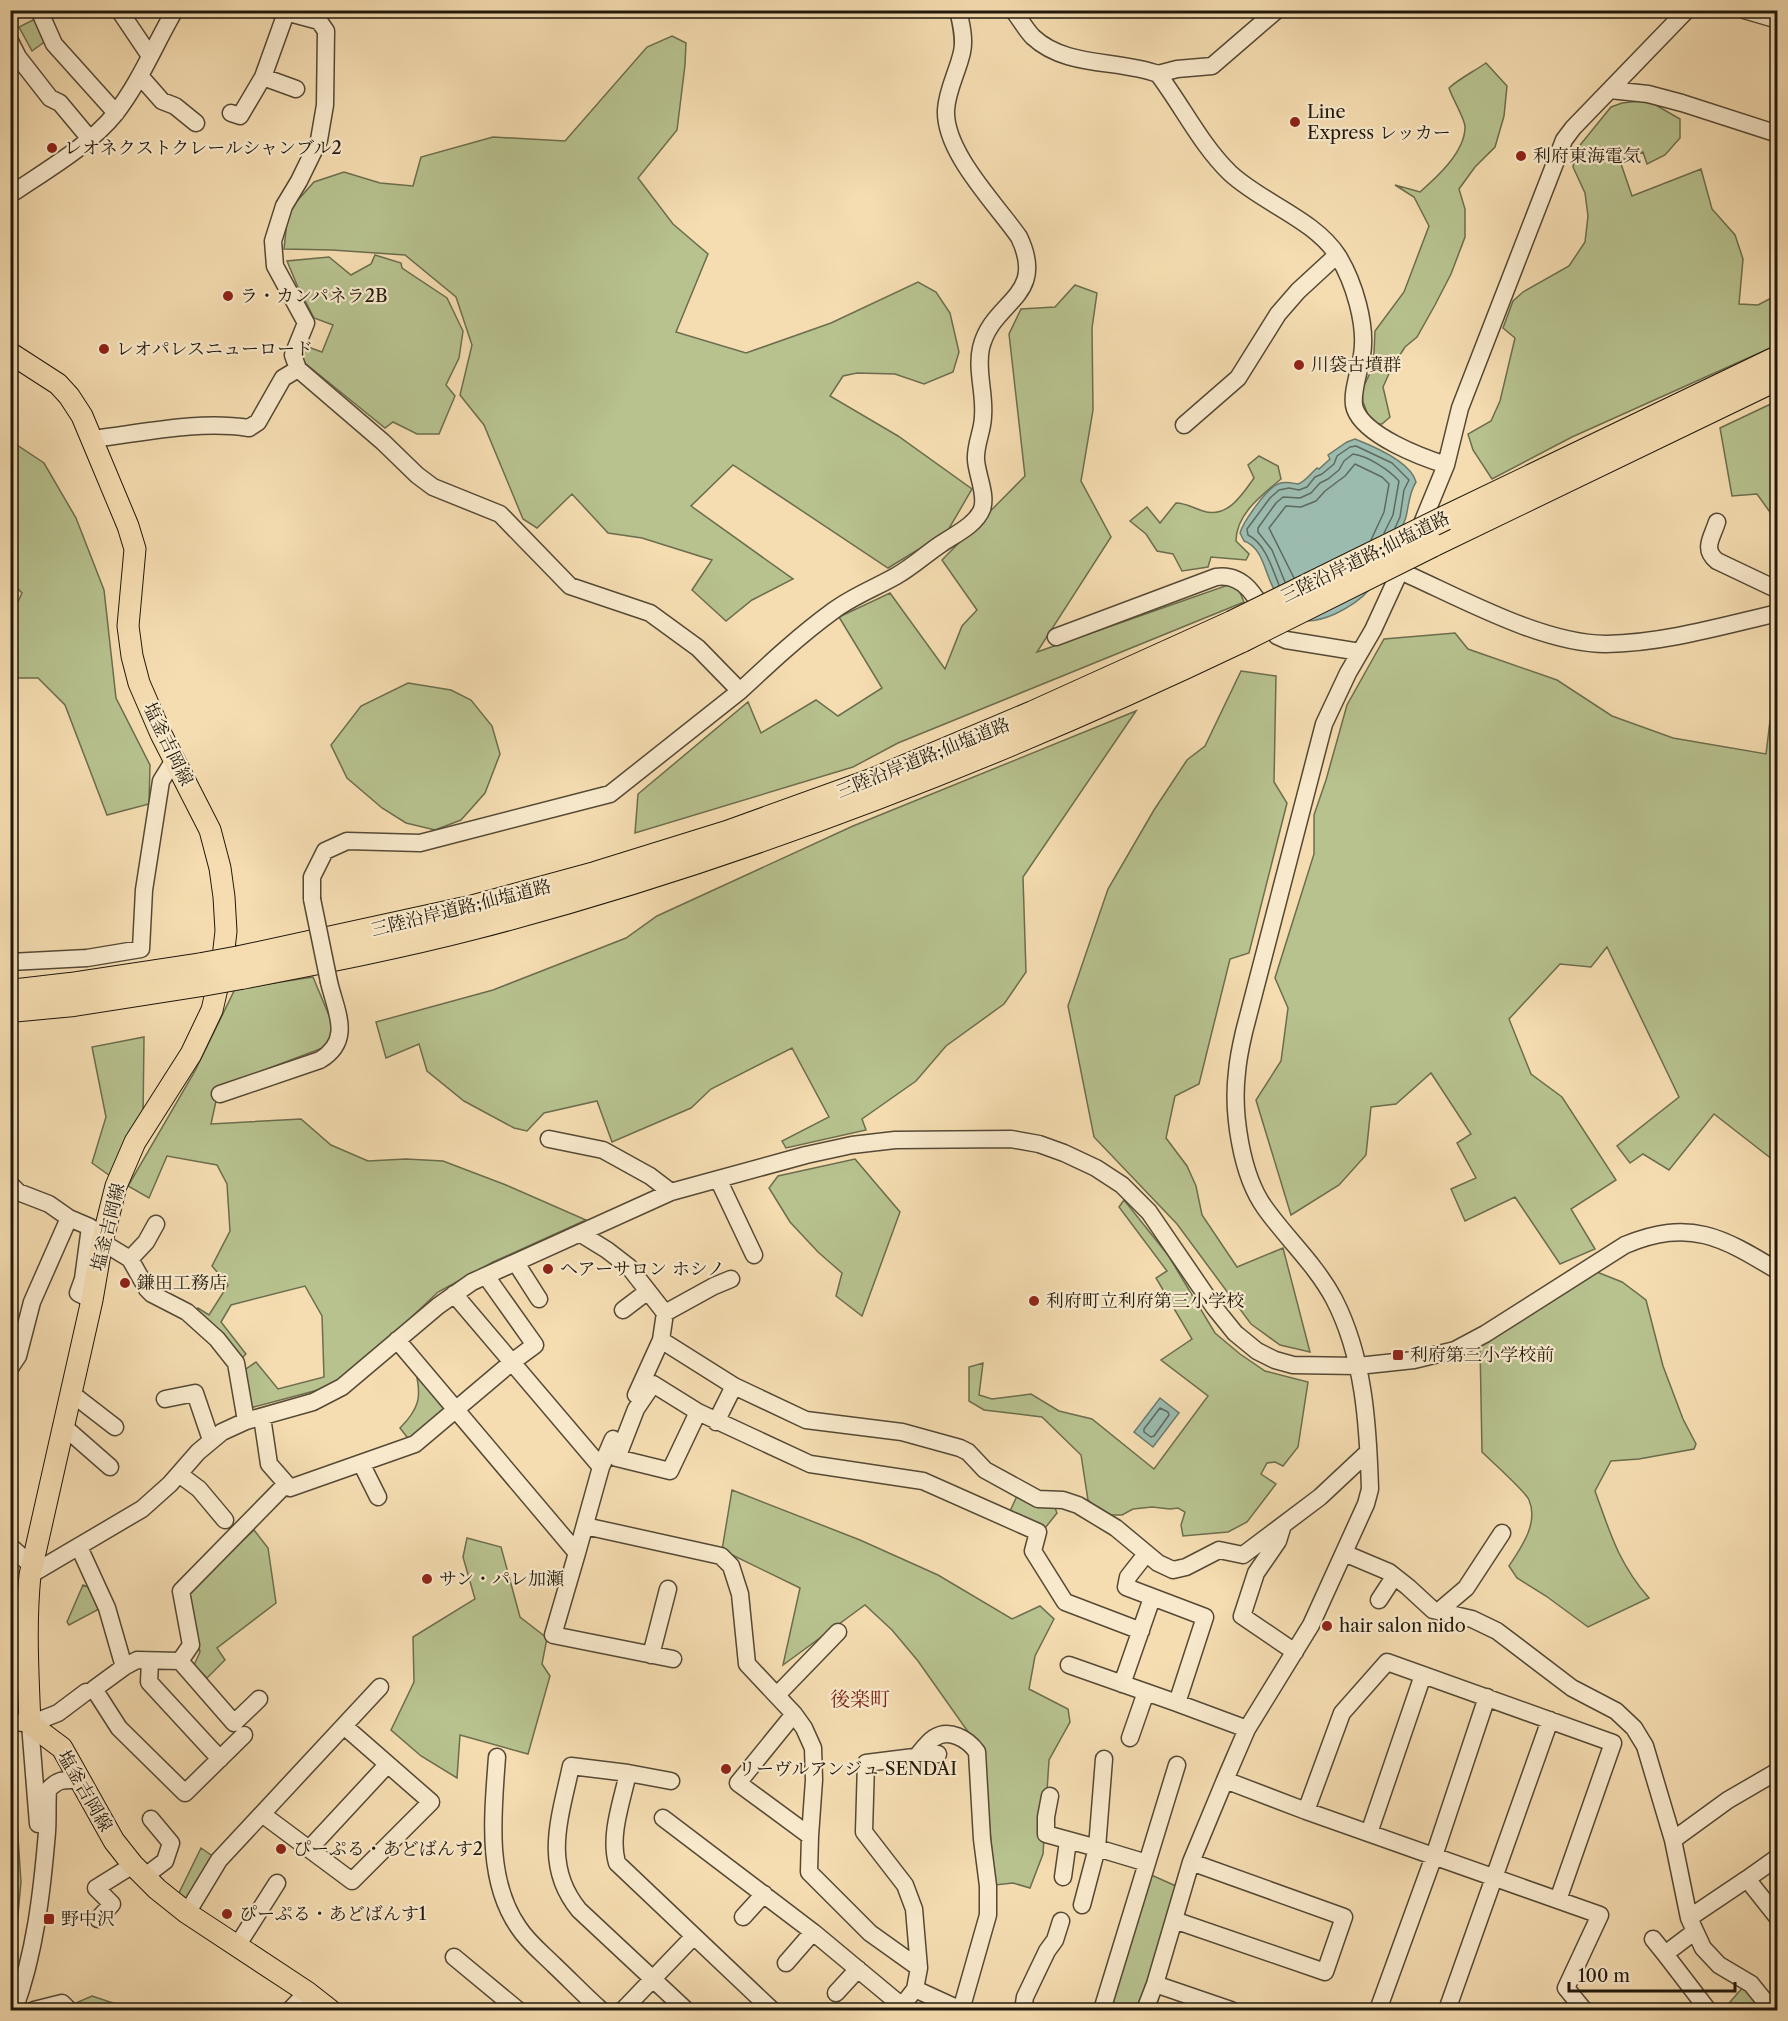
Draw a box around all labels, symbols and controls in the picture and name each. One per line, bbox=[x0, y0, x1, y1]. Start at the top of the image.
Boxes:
place label: Line Express レッカー bbox=[1307, 101, 1451, 144]
marker: Line Express レッカー bbox=[1288, 115, 1302, 129]
place label: レオネクストクレールシャンブル2 bbox=[64, 137, 342, 159]
marker: レオネクストクレールシャンブル2 bbox=[45, 141, 59, 155]
place label: 利府東海電気 bbox=[1533, 145, 1641, 167]
marker: 利府東海電気 bbox=[1514, 149, 1528, 163]
place label: ラ・カンパネラ2B bbox=[240, 285, 388, 307]
marker: ラ・カンパネラ2B bbox=[221, 289, 235, 303]
place label: レオパレスニューロード bbox=[116, 338, 313, 360]
marker: レオパレスニューロード bbox=[97, 342, 111, 356]
place label: 川袋古墳群 bbox=[1311, 354, 1401, 376]
marker: 川袋古墳群 bbox=[1292, 358, 1306, 372]
street label: 三陸沿岸道路;仙塩道路 bbox=[1277, 507, 1453, 607]
street label: 塩釜吉岡線 bbox=[138, 699, 198, 789]
street label: 三陸沿岸道路;仙塩道路 bbox=[833, 713, 1013, 803]
street label: 三陸沿岸道路;仙塩道路 bbox=[369, 875, 553, 941]
street label: 塩釜吉岡線 bbox=[86, 1181, 130, 1273]
place label: ヘアーサロン ホシノ bbox=[560, 1258, 725, 1280]
marker: ヘアーサロン ホシノ bbox=[541, 1262, 555, 1276]
place label: 鎌田工務店 bbox=[137, 1272, 227, 1294]
marker: 鎌田工務店 bbox=[118, 1276, 132, 1290]
place label: 利府町立利府第三小学校 bbox=[1046, 1290, 1244, 1312]
marker: 利府町立利府第三小学校 bbox=[1027, 1294, 1041, 1308]
place label: 利府第三小学校前 bbox=[1410, 1344, 1554, 1366]
marker: 利府第三小学校前 bbox=[1391, 1348, 1405, 1362]
place label: サン・パレ加瀬 bbox=[439, 1568, 564, 1590]
marker: サン・パレ加瀬 bbox=[420, 1572, 434, 1586]
place label: hair salon nido bbox=[1339, 1615, 1466, 1637]
marker: hair salon nido bbox=[1320, 1619, 1334, 1633]
district label: 後楽町 bbox=[830, 1687, 890, 1711]
street label: 塩釜吉岡線 bbox=[53, 1747, 117, 1835]
place label: リーヴルアンジュ SENDAI bbox=[738, 1758, 957, 1780]
marker: リーヴルアンジュ SENDAI bbox=[719, 1762, 733, 1776]
place label: ぴーぷる・あどばんす2 bbox=[293, 1838, 483, 1860]
marker: ぴーぷる・あどばんす2 bbox=[274, 1842, 288, 1856]
place label: ぴーぷる・あどばんす1 bbox=[239, 1903, 427, 1925]
marker: ぴーぷる・あどばんす1 bbox=[220, 1907, 234, 1921]
place label: 野中沢 bbox=[61, 1908, 115, 1930]
marker: 野中沢 bbox=[42, 1912, 56, 1926]
scale bar bbox=[1569, 1955, 1736, 1993]
text: 100 m bbox=[1578, 1965, 1630, 1987]

